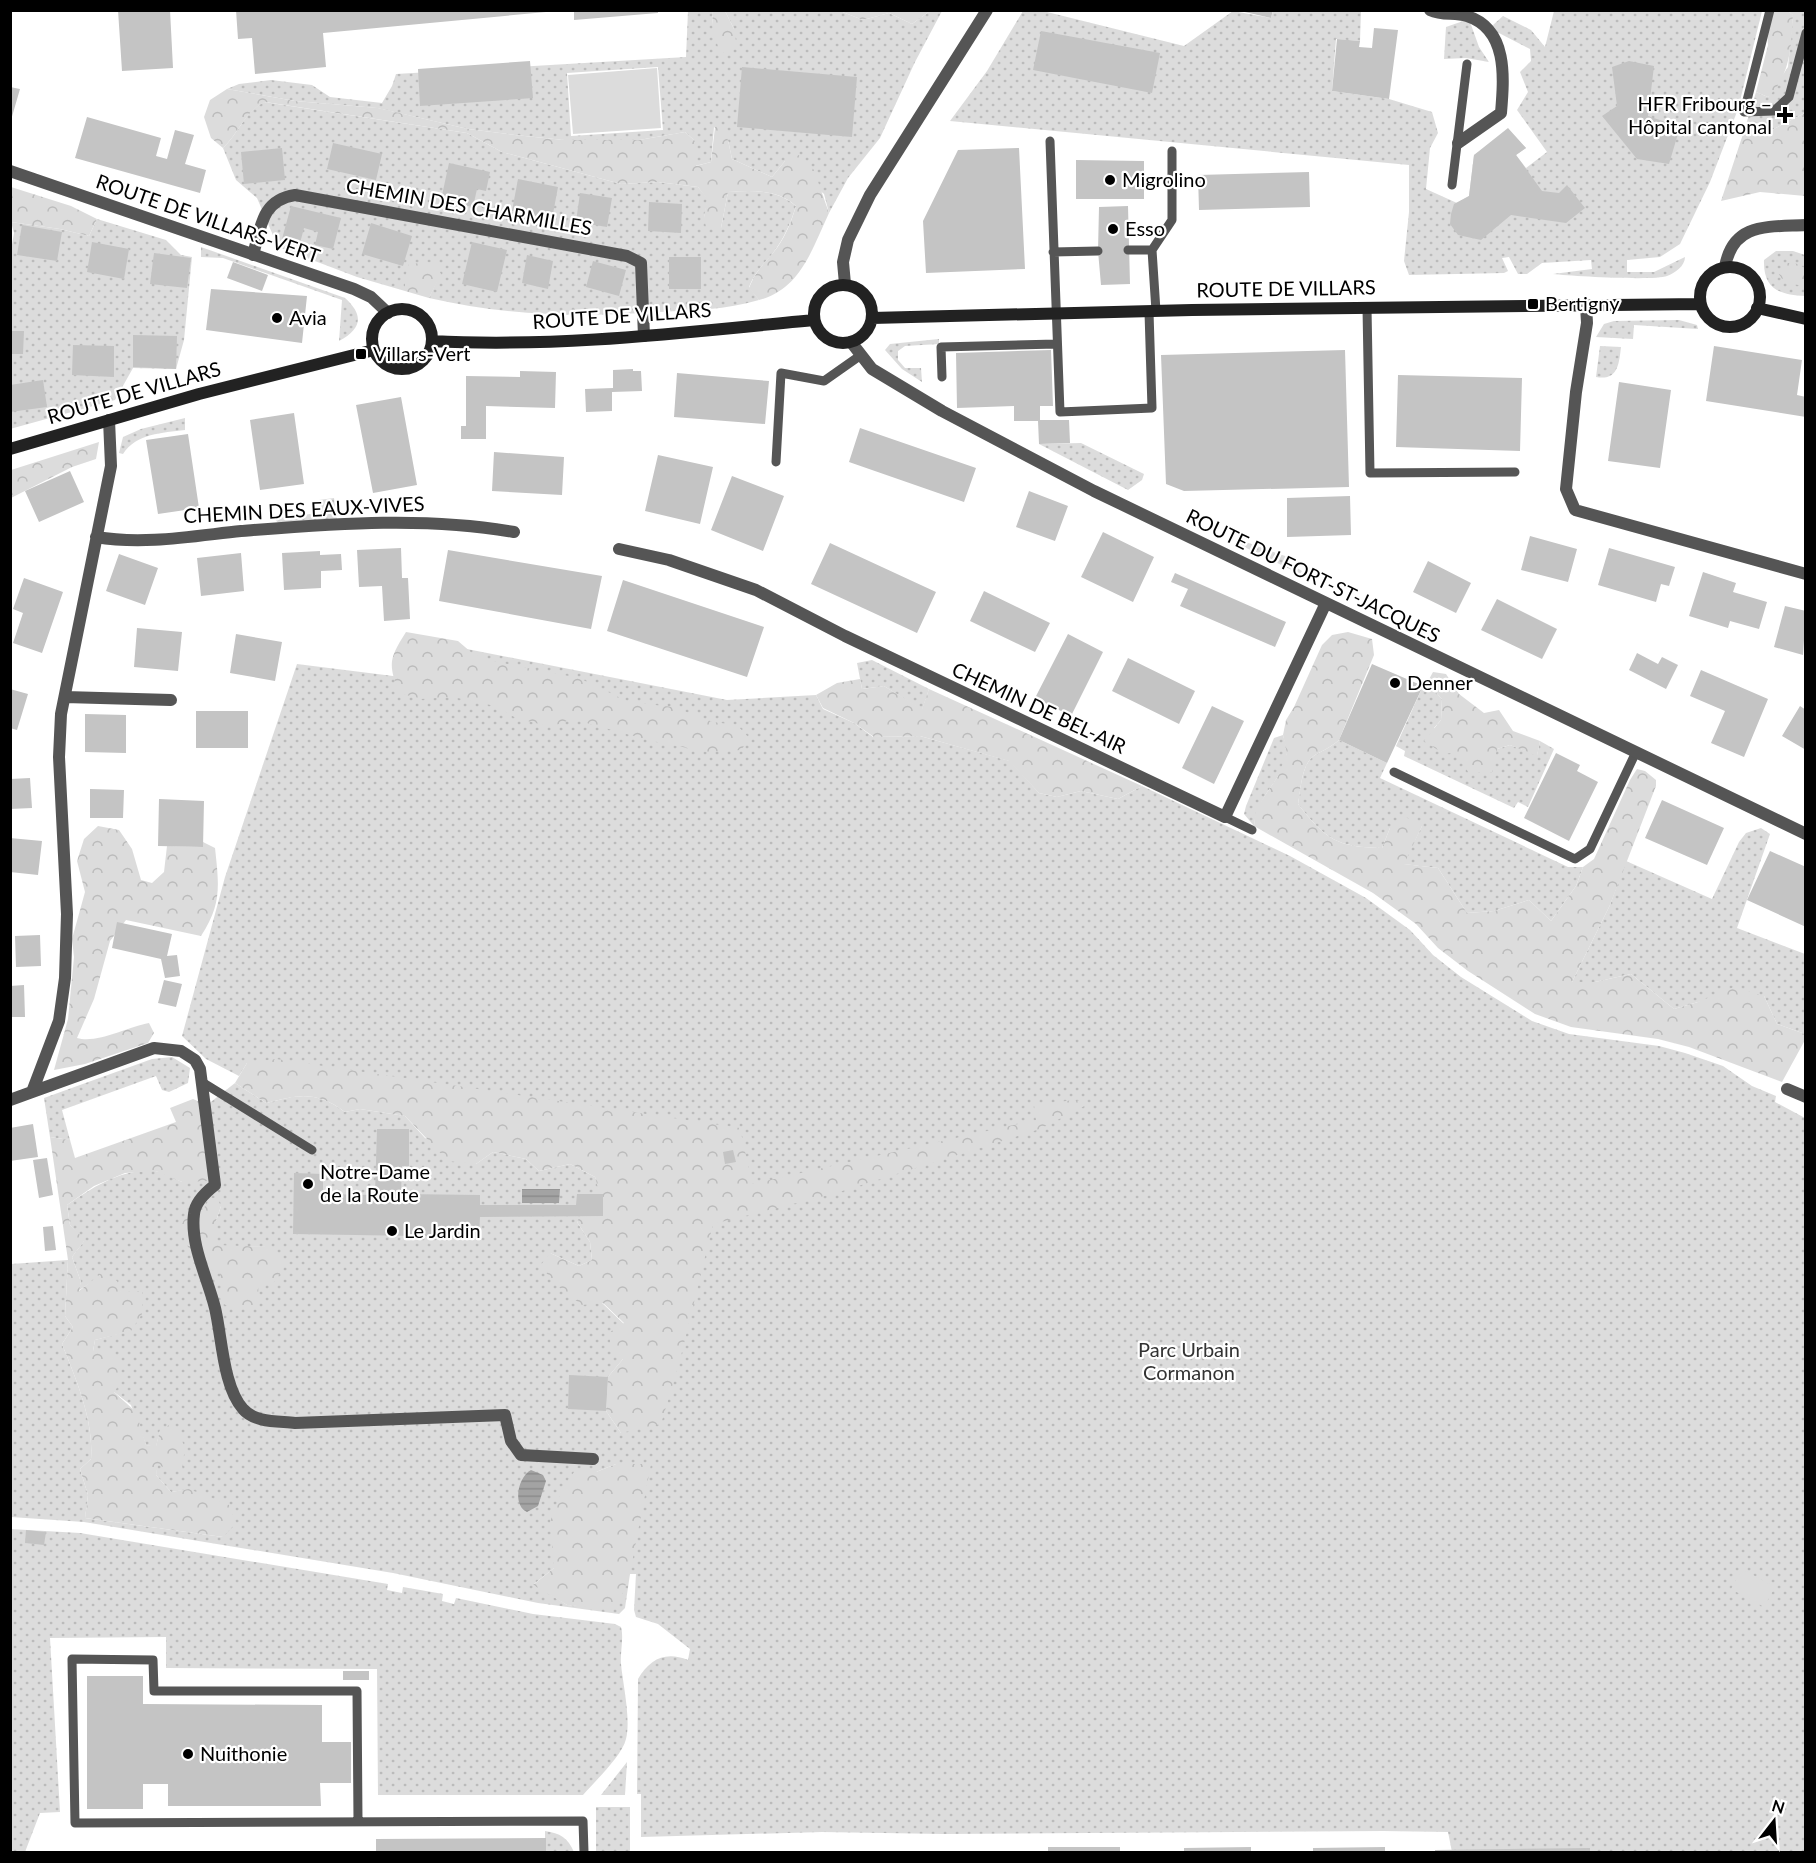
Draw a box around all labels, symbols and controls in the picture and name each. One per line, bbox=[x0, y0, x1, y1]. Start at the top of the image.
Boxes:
place label: HFR Fribourg – Hôpital cantonal bbox=[1628, 91, 1772, 138]
marker: HFR Fribourg – Hôpital cantonal bbox=[1776, 106, 1794, 124]
place label: Migrolino bbox=[1122, 167, 1206, 191]
street label: ROUTE DE VILLARS-VERT bbox=[93, 168, 324, 268]
street label: CHEMIN DES CHARMILLES bbox=[344, 173, 594, 239]
marker: Migrolino bbox=[1103, 173, 1117, 187]
place label: Esso bbox=[1125, 216, 1165, 240]
marker: Esso bbox=[1106, 222, 1120, 236]
street label: ROUTE DE VILLARS bbox=[1196, 274, 1376, 302]
place label: Bertigny bbox=[1545, 291, 1620, 315]
street label: ROUTE DE VILLARS bbox=[532, 297, 712, 333]
marker: Bertigny bbox=[1526, 297, 1540, 311]
place label: Avia bbox=[289, 305, 327, 329]
marker: Avia bbox=[270, 311, 284, 325]
place label: Villars-Vert bbox=[373, 341, 470, 365]
marker: Villars-Vert bbox=[354, 347, 368, 361]
street label: ROUTE DE VILLARS bbox=[44, 356, 223, 428]
street label: CHEMIN DES EAUX-VIVES bbox=[183, 491, 425, 527]
street label: ROUTE DU FORT-ST-JACQUES bbox=[1183, 503, 1444, 647]
street label: CHEMIN DE BEL-AIR bbox=[949, 656, 1131, 758]
place label: Denner bbox=[1407, 670, 1474, 694]
marker: Denner bbox=[1388, 676, 1402, 690]
place label: Notre-Dame de la Route bbox=[320, 1159, 430, 1206]
marker: Notre-Dame de la Route bbox=[301, 1177, 315, 1191]
place label: Le Jardin bbox=[404, 1218, 481, 1242]
marker: Le Jardin bbox=[385, 1224, 399, 1238]
park label: Parc Urbain Cormanon bbox=[1138, 1337, 1240, 1384]
place label: Nuithonie bbox=[200, 1741, 287, 1765]
marker: Nuithonie bbox=[181, 1747, 195, 1761]
north arrow bbox=[1744, 1791, 1804, 1851]
text: N bbox=[1770, 1795, 1787, 1817]

